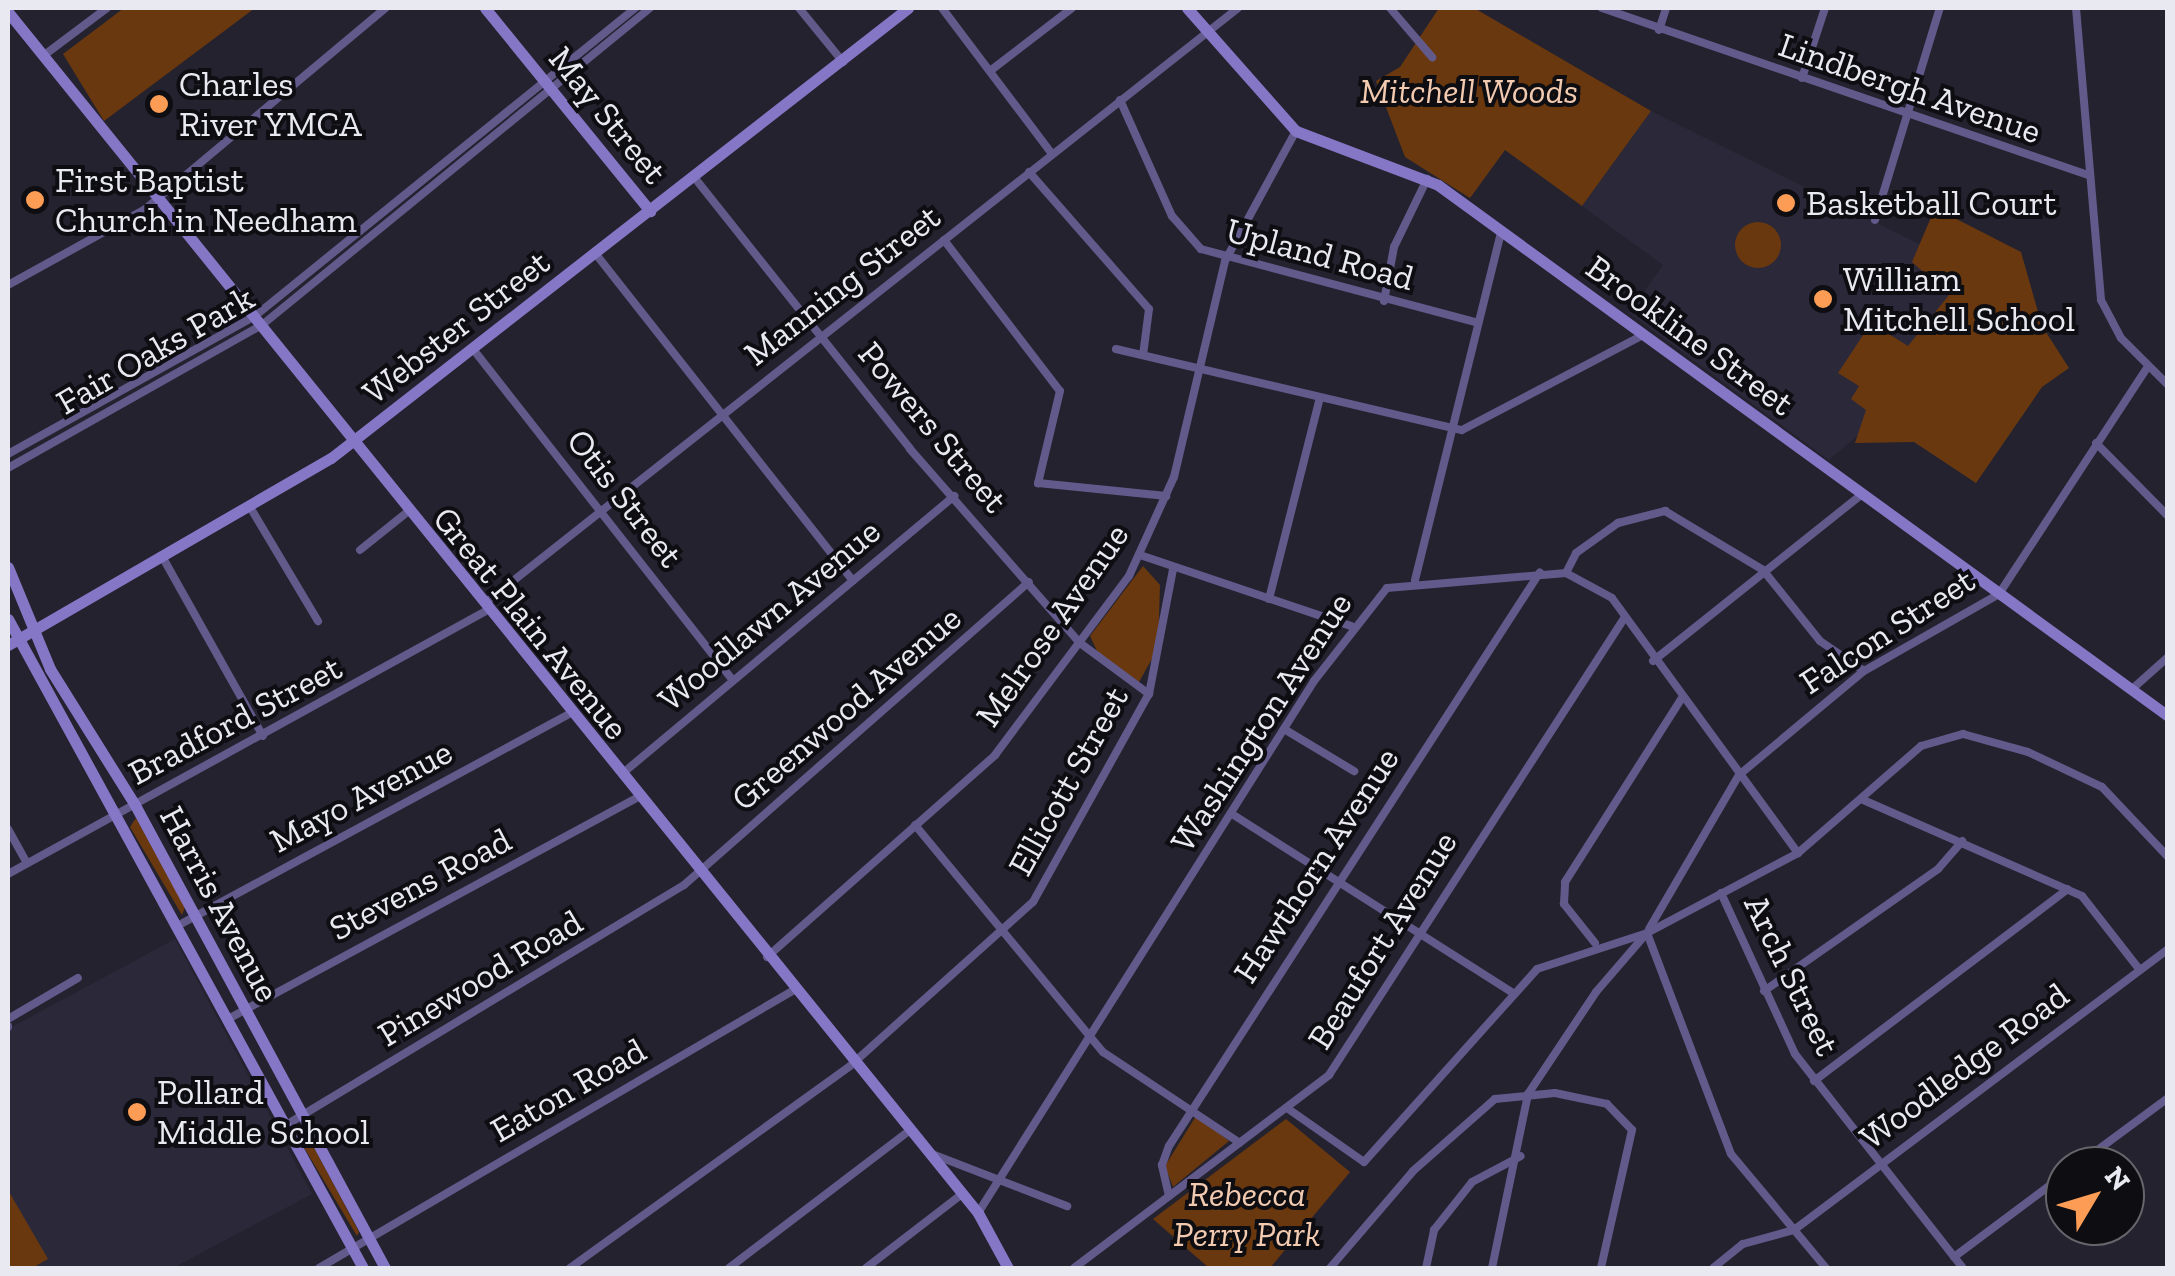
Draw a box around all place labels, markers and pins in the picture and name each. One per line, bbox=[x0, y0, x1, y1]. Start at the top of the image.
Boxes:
place label: Charles River YMCA bbox=[179, 63, 363, 145]
marker: Charles River YMCA bbox=[148, 93, 170, 115]
place label: First Baptist Church in Needham bbox=[55, 159, 357, 241]
place label: Basketball Court bbox=[1806, 182, 2056, 224]
marker: First Baptist Church in Needham bbox=[24, 189, 46, 211]
marker: Basketball Court bbox=[1775, 192, 1797, 214]
place label: William Mitchell School bbox=[1843, 258, 2075, 340]
marker: William Mitchell School bbox=[1812, 288, 1834, 310]
place label: Pollard Middle School bbox=[157, 1071, 369, 1153]
marker: Pollard Middle School bbox=[126, 1101, 148, 1123]

